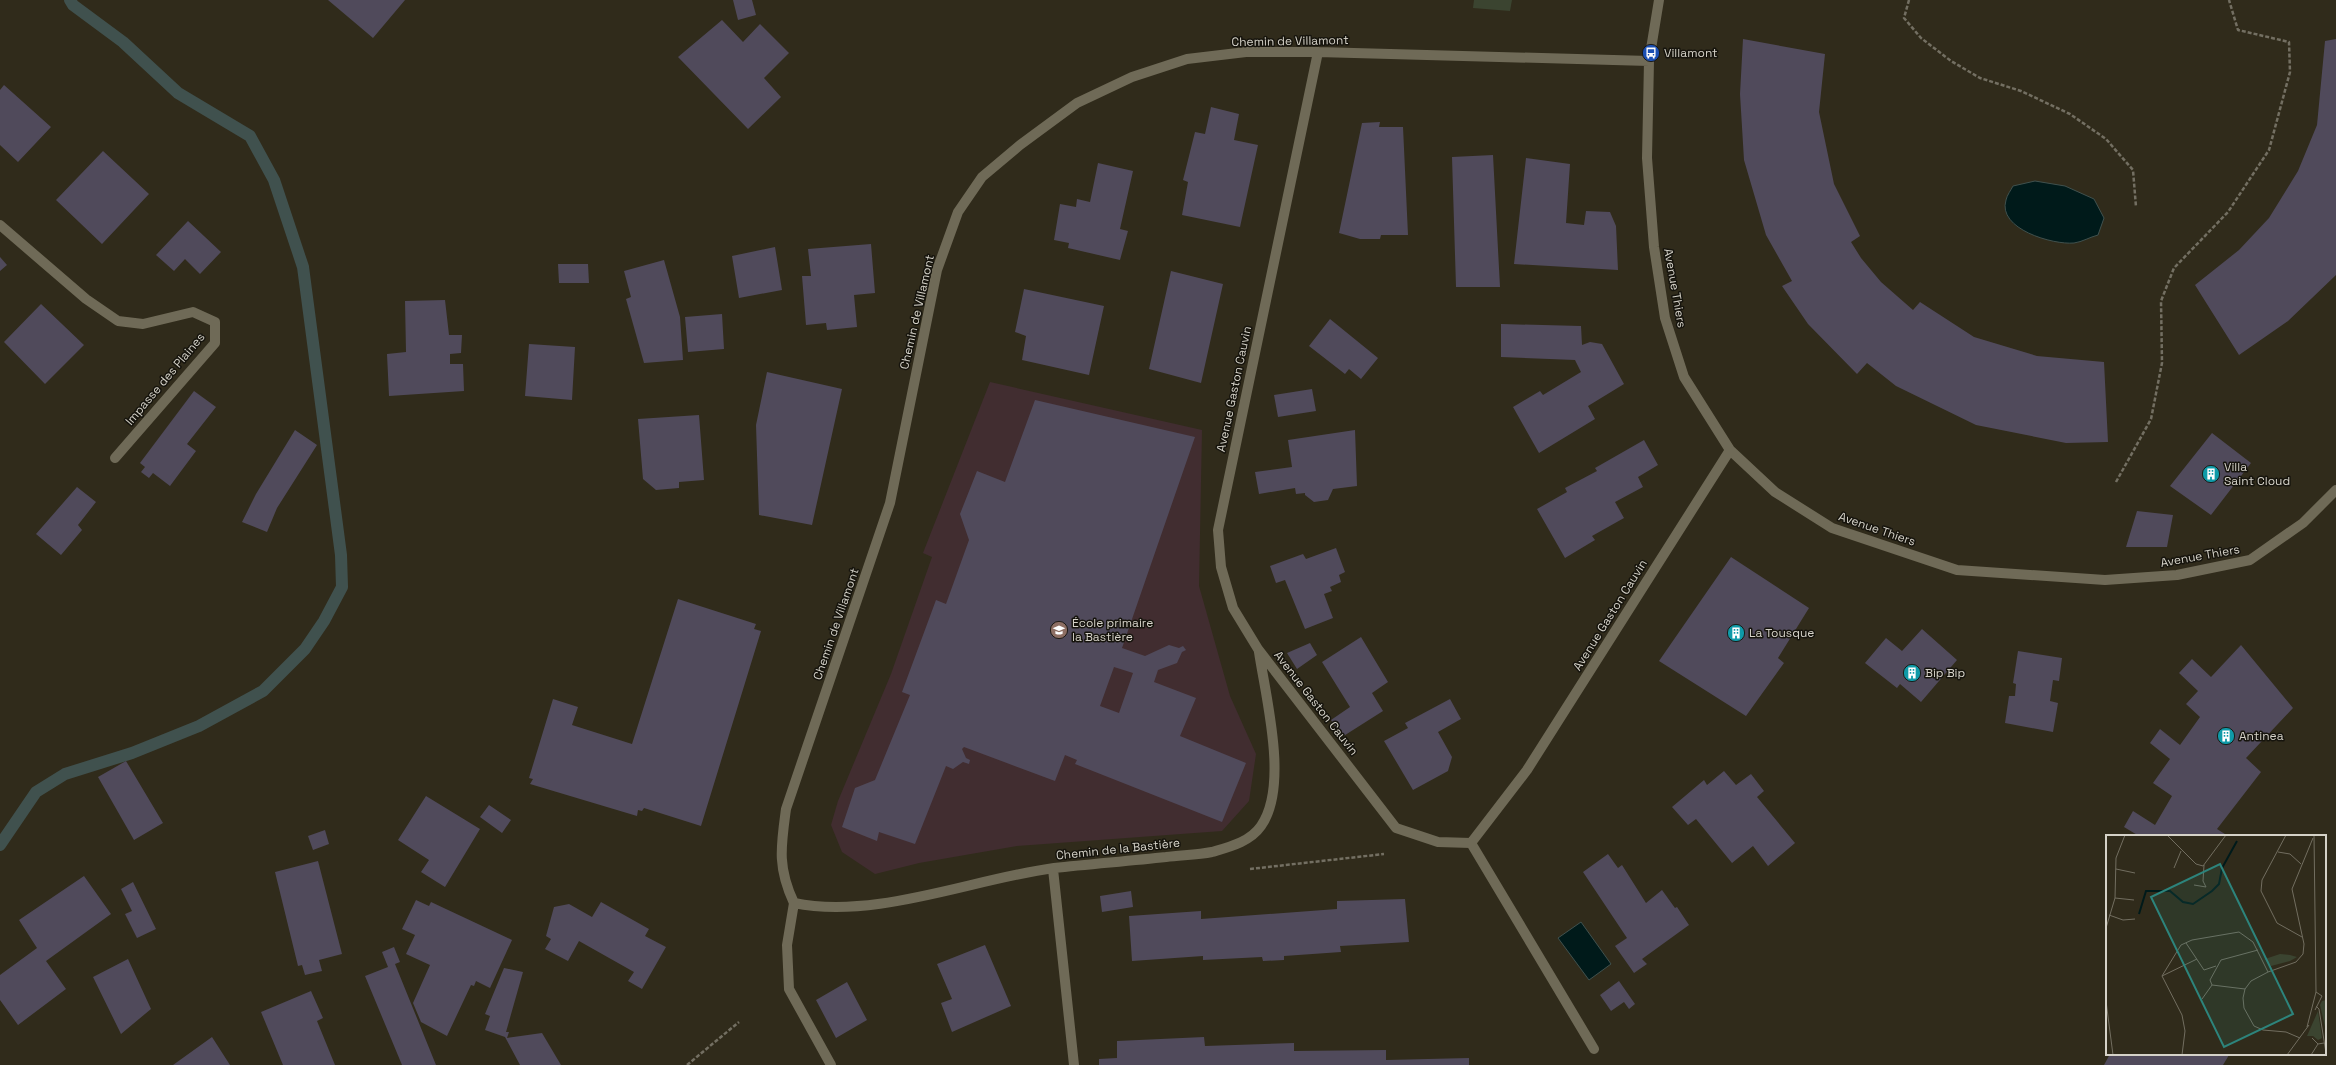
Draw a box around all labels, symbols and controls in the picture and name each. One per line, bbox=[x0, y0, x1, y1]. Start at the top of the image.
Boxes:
street label: Chemin de Villamont bbox=[1231, 32, 1349, 50]
bus stop icon: Villamont bbox=[1641, 43, 1661, 63]
place label: Villamont bbox=[1664, 45, 1718, 61]
street label: Avenue Thiers bbox=[1660, 247, 1690, 329]
street label: Chemin de Villamont bbox=[896, 253, 938, 371]
street label: Avenue Gaston Cauvin bbox=[1213, 325, 1255, 453]
street label: Impasse des Plaines bbox=[122, 330, 208, 428]
place label: Villa Saint Cloud bbox=[2224, 459, 2290, 489]
building icon: Villa Saint Cloud bbox=[2201, 464, 2221, 484]
street label: Avenue Thiers bbox=[1836, 508, 1918, 550]
street label: Avenue Thiers bbox=[2159, 541, 2241, 571]
street label: Avenue Gaston Cauvin bbox=[1569, 556, 1651, 674]
street label: Chemin de Villamont bbox=[809, 566, 863, 682]
place label: École primaire la Bastière bbox=[1072, 615, 1153, 645]
school or university icon: École primaire la Bastière bbox=[1049, 620, 1069, 640]
building icon: La Tousque bbox=[1726, 623, 1746, 643]
place label: La Tousque bbox=[1749, 625, 1814, 641]
street label: Avenue Gaston Cauvin bbox=[1270, 648, 1362, 758]
building icon: Bip Bip bbox=[1902, 663, 1922, 683]
place label: Bip Bip bbox=[1925, 665, 1966, 681]
building icon: Antinea bbox=[2216, 726, 2236, 746]
place label: Antinea bbox=[2239, 728, 2284, 744]
street label: Chemin de la Bastière bbox=[1055, 835, 1181, 863]
inset map bbox=[2106, 835, 2326, 1055]

